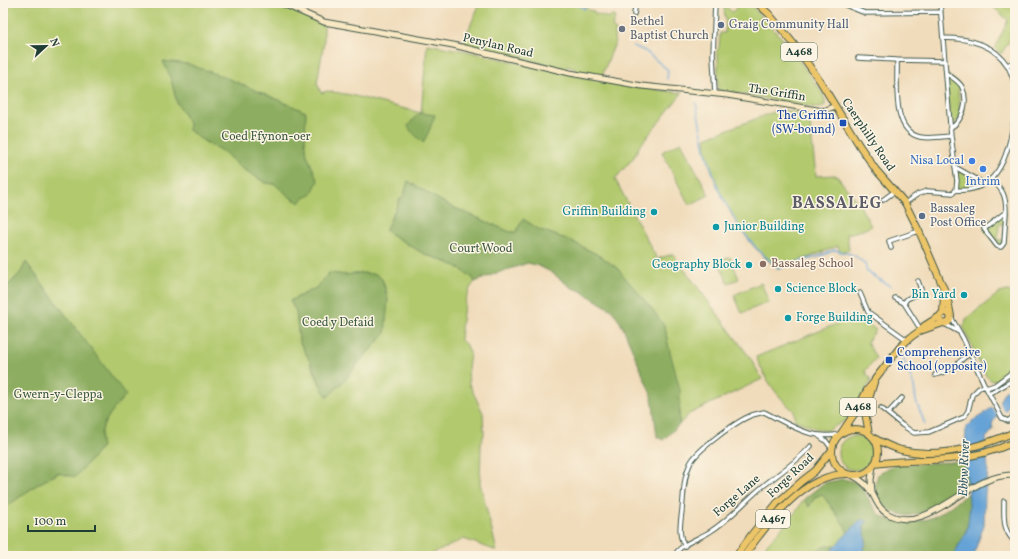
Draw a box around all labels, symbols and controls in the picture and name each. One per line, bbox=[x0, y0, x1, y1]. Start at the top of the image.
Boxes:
place label: Bethel Baptist Church bbox=[630, 14, 709, 44]
place label: Graig Community Hall bbox=[729, 17, 849, 33]
marker: Graig Community Hall bbox=[716, 20, 726, 30]
marker: Bethel Baptist Church bbox=[617, 24, 627, 34]
north arrow bbox=[26, 26, 66, 66]
street label: Penylan Road bbox=[461, 30, 535, 62]
text: N bbox=[45, 36, 62, 49]
road number: A468 bbox=[781, 43, 817, 61]
street label: The Griffin bbox=[747, 81, 807, 105]
street label: Caerphilly Road bbox=[838, 95, 898, 175]
place label: The Griffin (SW-bound) bbox=[772, 108, 835, 138]
marker: The Griffin (SW-bound) bbox=[838, 118, 848, 128]
park label: Coed Ffynon-oer bbox=[221, 129, 311, 145]
place label: Nisa Local bbox=[910, 153, 964, 169]
marker: Nisa Local bbox=[967, 156, 977, 166]
marker: Intrim bbox=[978, 164, 988, 174]
place label: Intrim bbox=[966, 174, 1001, 190]
district label: BASSALEG bbox=[792, 193, 882, 215]
place label: Bassaleg Post Office bbox=[930, 201, 986, 231]
place label: Griffin Building bbox=[563, 204, 646, 220]
marker: Griffin Building bbox=[649, 207, 659, 217]
marker: Bassaleg Post Office bbox=[917, 211, 927, 221]
place label: Junior Building bbox=[724, 219, 804, 235]
marker: Junior Building bbox=[711, 222, 721, 232]
park label: Court Wood bbox=[450, 241, 513, 257]
place label: Bassaleg School bbox=[771, 256, 854, 272]
place label: Geography Block bbox=[652, 257, 741, 273]
marker: Bassaleg School bbox=[758, 259, 768, 269]
marker: Geography Block bbox=[744, 260, 754, 270]
place label: Science Block bbox=[786, 281, 857, 297]
marker: Science Block bbox=[773, 284, 783, 294]
place label: Bin Yard bbox=[911, 287, 956, 303]
marker: Bin Yard bbox=[959, 290, 969, 300]
place label: Forge Building bbox=[796, 310, 873, 326]
marker: Forge Building bbox=[783, 313, 793, 323]
park label: Coed y Defaid bbox=[302, 315, 374, 331]
place label: Comprehensive School (opposite) bbox=[897, 345, 987, 375]
marker: Comprehensive School (opposite) bbox=[884, 355, 894, 365]
park label: Gwern-y-Cleppa bbox=[14, 387, 102, 403]
road number: A468 bbox=[840, 398, 876, 416]
water label: Ebbw River bbox=[955, 439, 975, 497]
street label: Forge Road bbox=[764, 450, 818, 502]
street label: Forge Lane bbox=[710, 471, 764, 521]
scale bar bbox=[28, 507, 95, 533]
road number: A467 bbox=[756, 510, 790, 528]
text: 100 m bbox=[34, 514, 67, 530]

